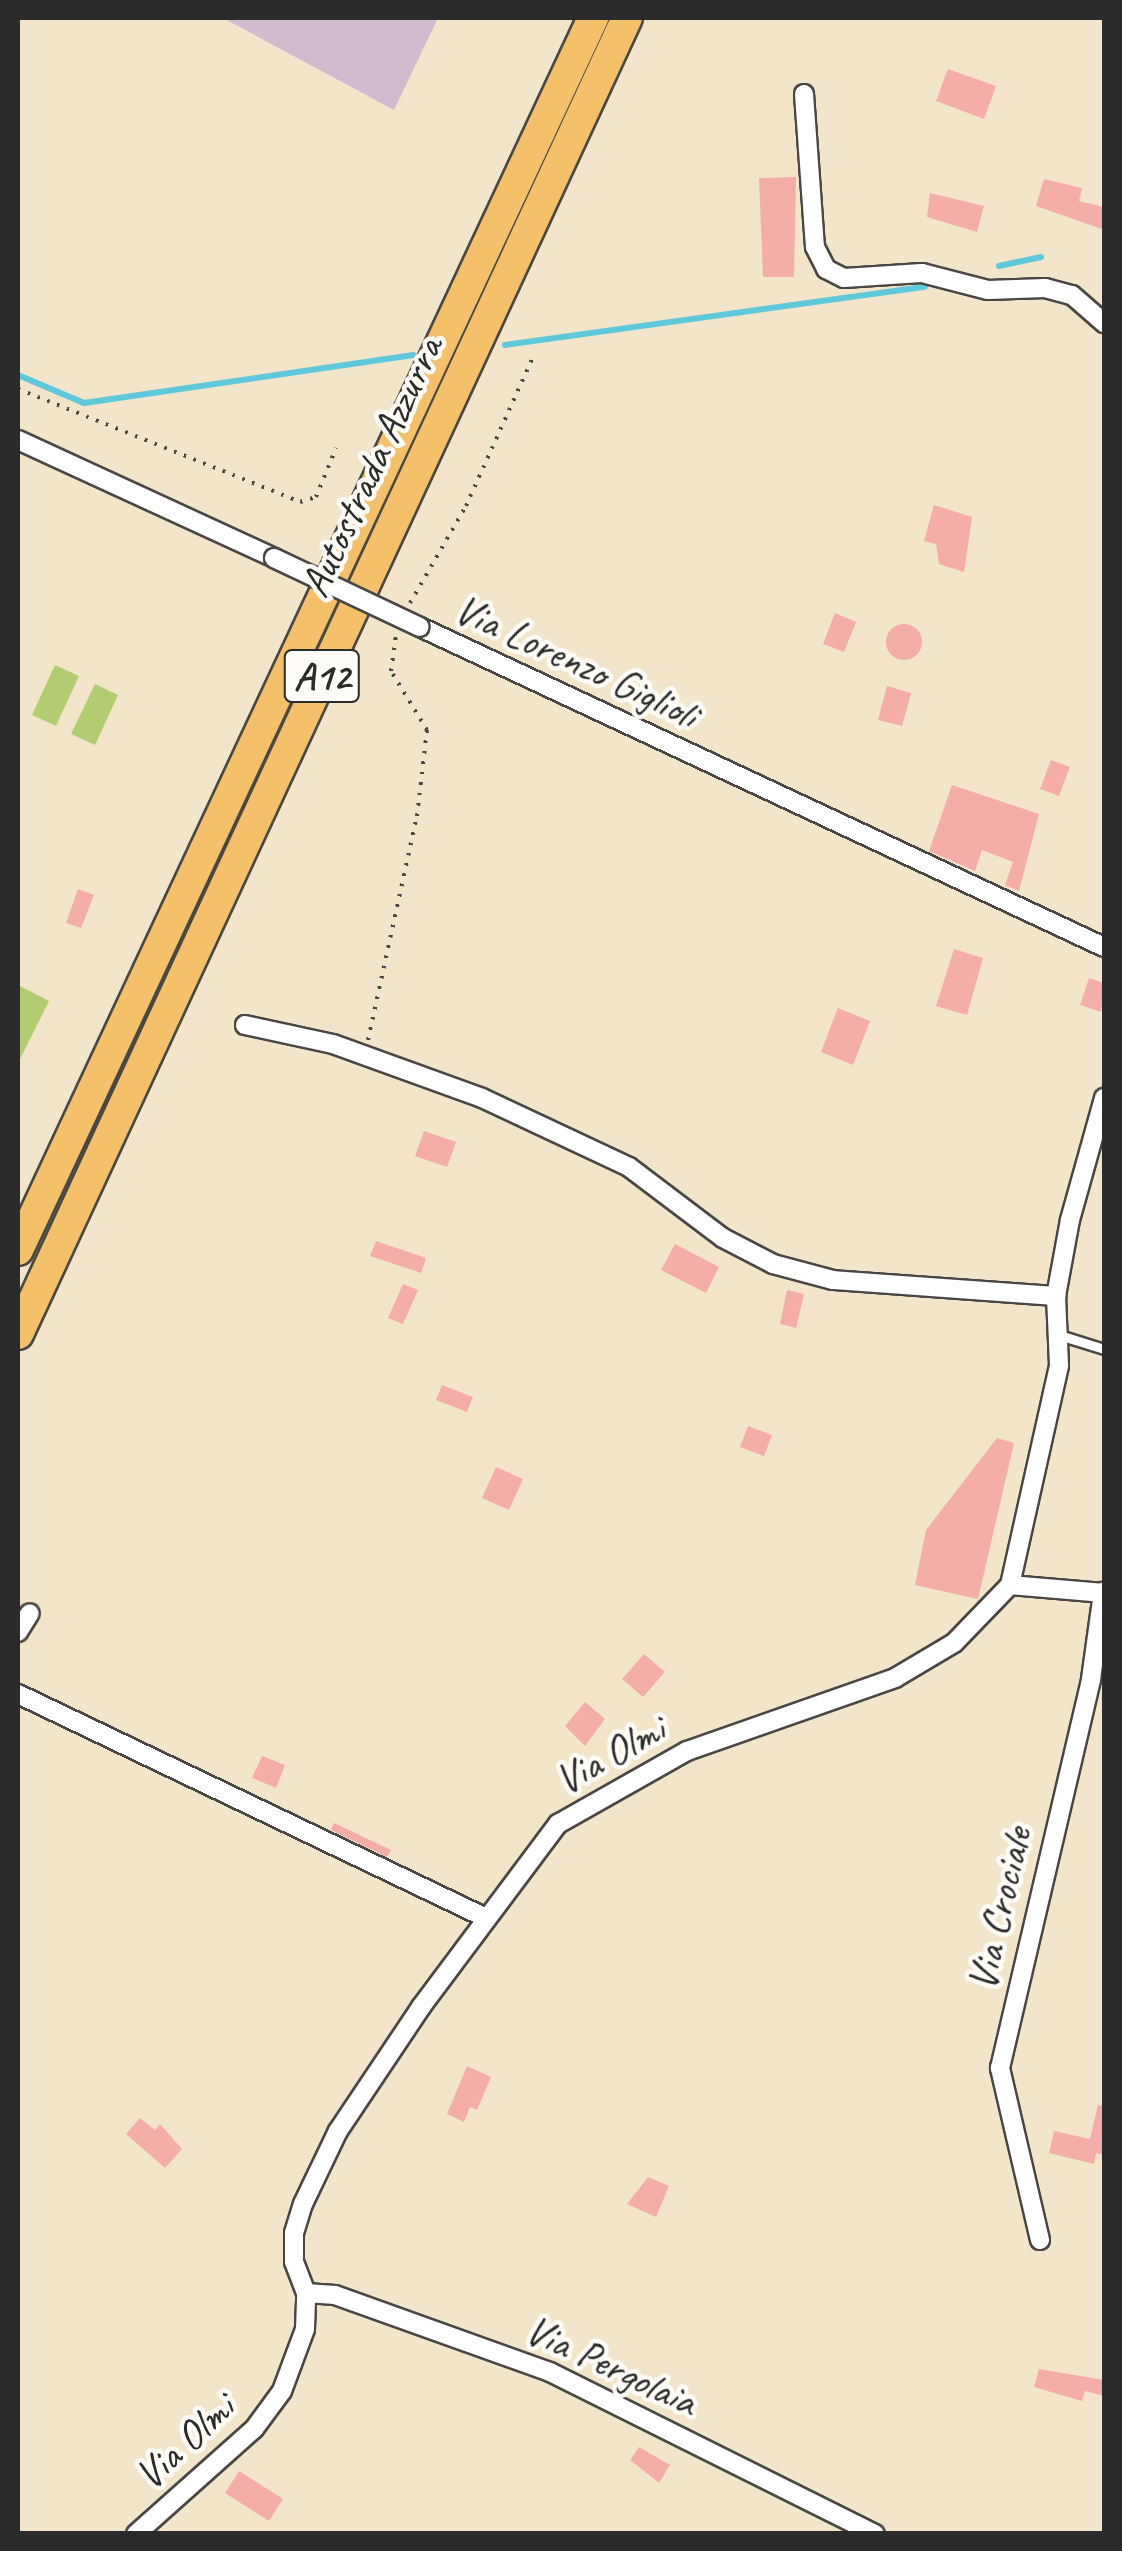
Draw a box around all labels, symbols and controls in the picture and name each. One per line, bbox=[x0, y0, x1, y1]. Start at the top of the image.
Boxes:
street label: Autostrada Azzurra bbox=[290, 329, 454, 605]
street label: Via Lorenzo Giglioli bbox=[446, 584, 706, 740]
road number: A12 bbox=[282, 641, 362, 711]
street label: Via Olmi bbox=[546, 1704, 674, 1806]
street label: Via Crociale bbox=[957, 1823, 1043, 1995]
street label: Via Pergolaia bbox=[518, 2305, 704, 2427]
street label: Via Olmi bbox=[125, 2383, 245, 2501]

